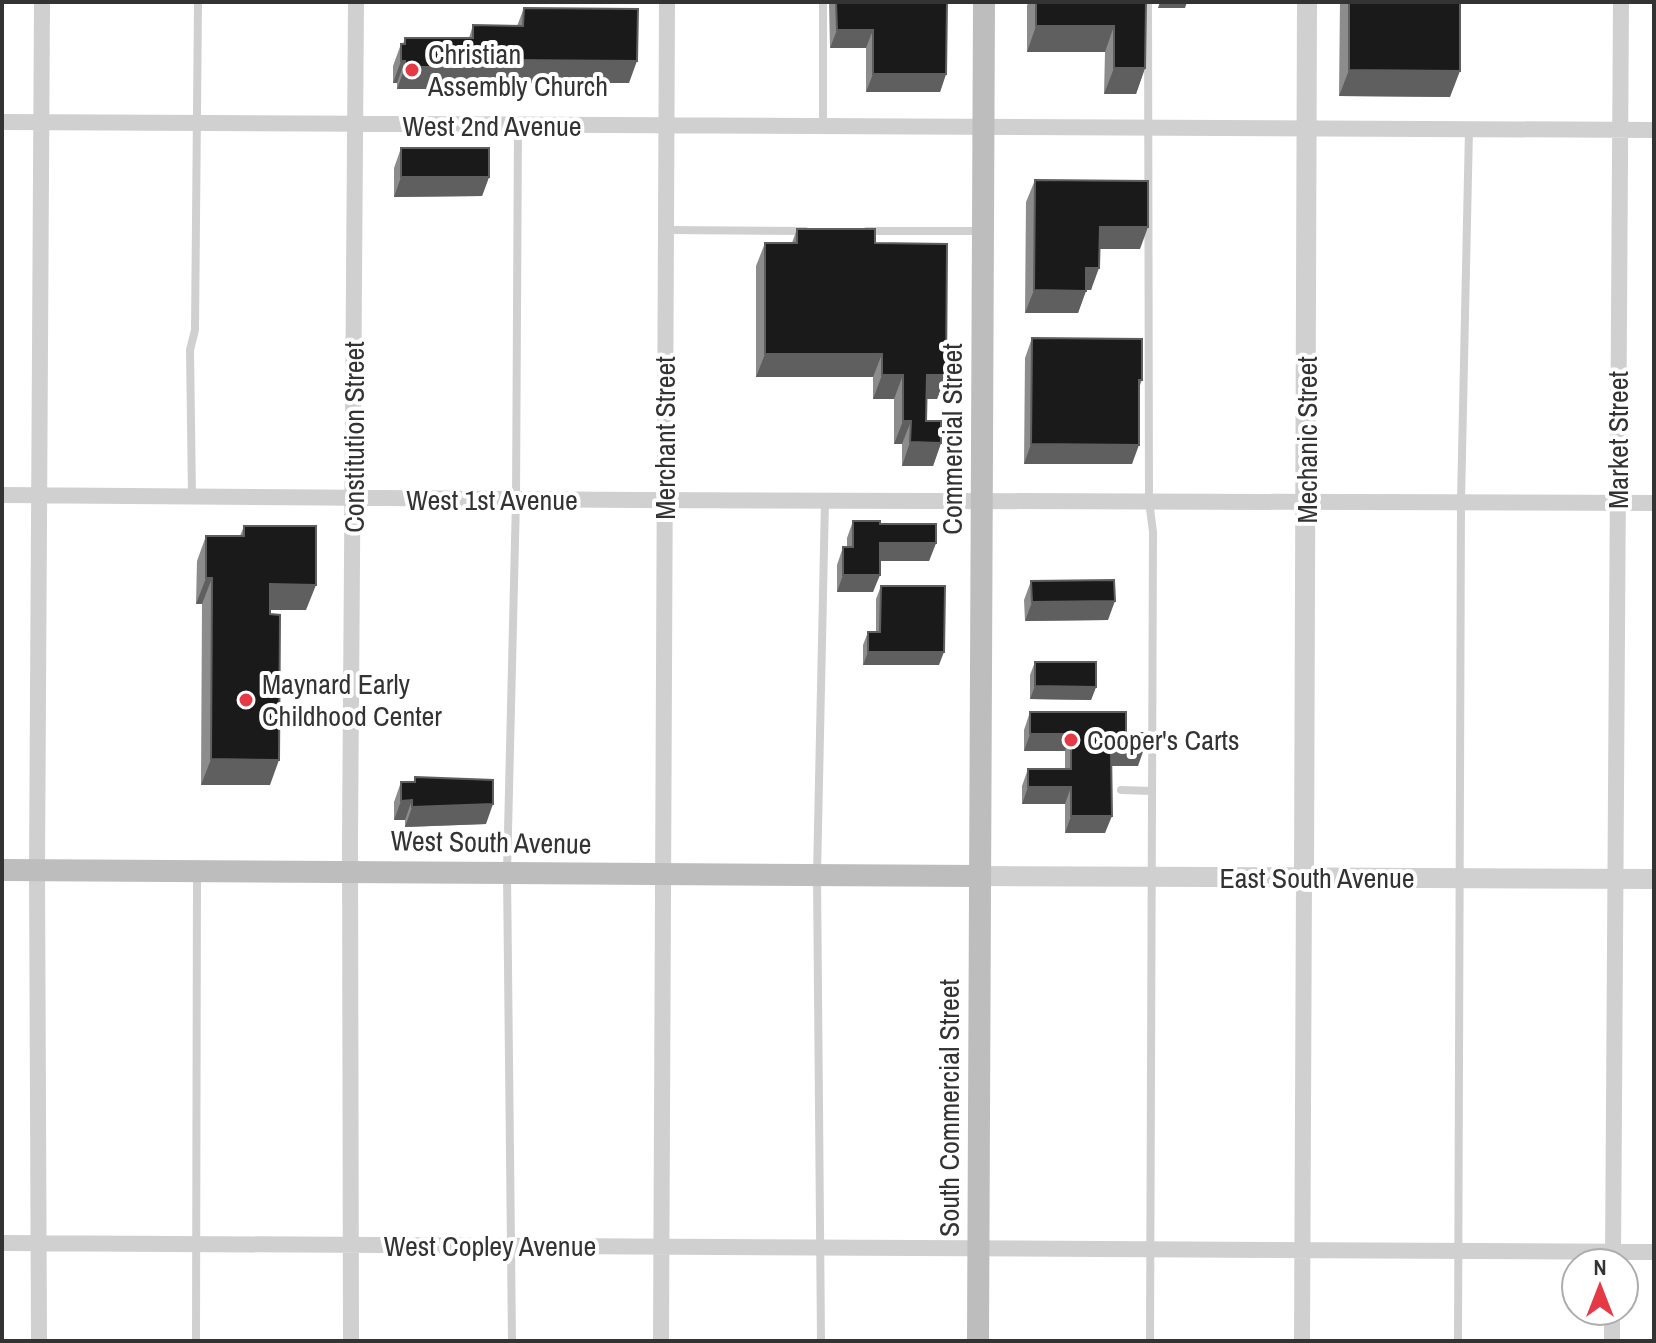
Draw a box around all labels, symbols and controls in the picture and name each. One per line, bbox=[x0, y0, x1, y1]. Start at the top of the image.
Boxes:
place label: Christian Assembly Church bbox=[427, 35, 608, 105]
marker: Christian Assembly Church bbox=[403, 61, 421, 79]
street label: West 2nd Avenue bbox=[402, 107, 582, 145]
street label: Constitution Street bbox=[335, 341, 373, 533]
street label: Commercial Street bbox=[933, 343, 971, 535]
street label: Merchant Street bbox=[646, 356, 684, 520]
street label: Mechanic Street bbox=[1288, 356, 1326, 524]
street label: Market Street bbox=[1599, 371, 1637, 509]
street label: West 1st Avenue bbox=[406, 481, 578, 519]
place label: Maynard Early Childhood Center bbox=[262, 665, 442, 735]
marker: Maynard Early Childhood Center bbox=[237, 691, 255, 709]
place label: Cooper's Carts bbox=[1087, 721, 1239, 759]
marker: Cooper's Carts bbox=[1062, 731, 1080, 749]
street label: West South Avenue bbox=[390, 821, 592, 863]
street label: East South Avenue bbox=[1220, 859, 1414, 897]
street label: South Commercial Street bbox=[930, 979, 968, 1237]
street label: West Copley Avenue bbox=[384, 1227, 596, 1265]
north arrow bbox=[1560, 1247, 1640, 1327]
text: N bbox=[1593, 1252, 1607, 1282]

